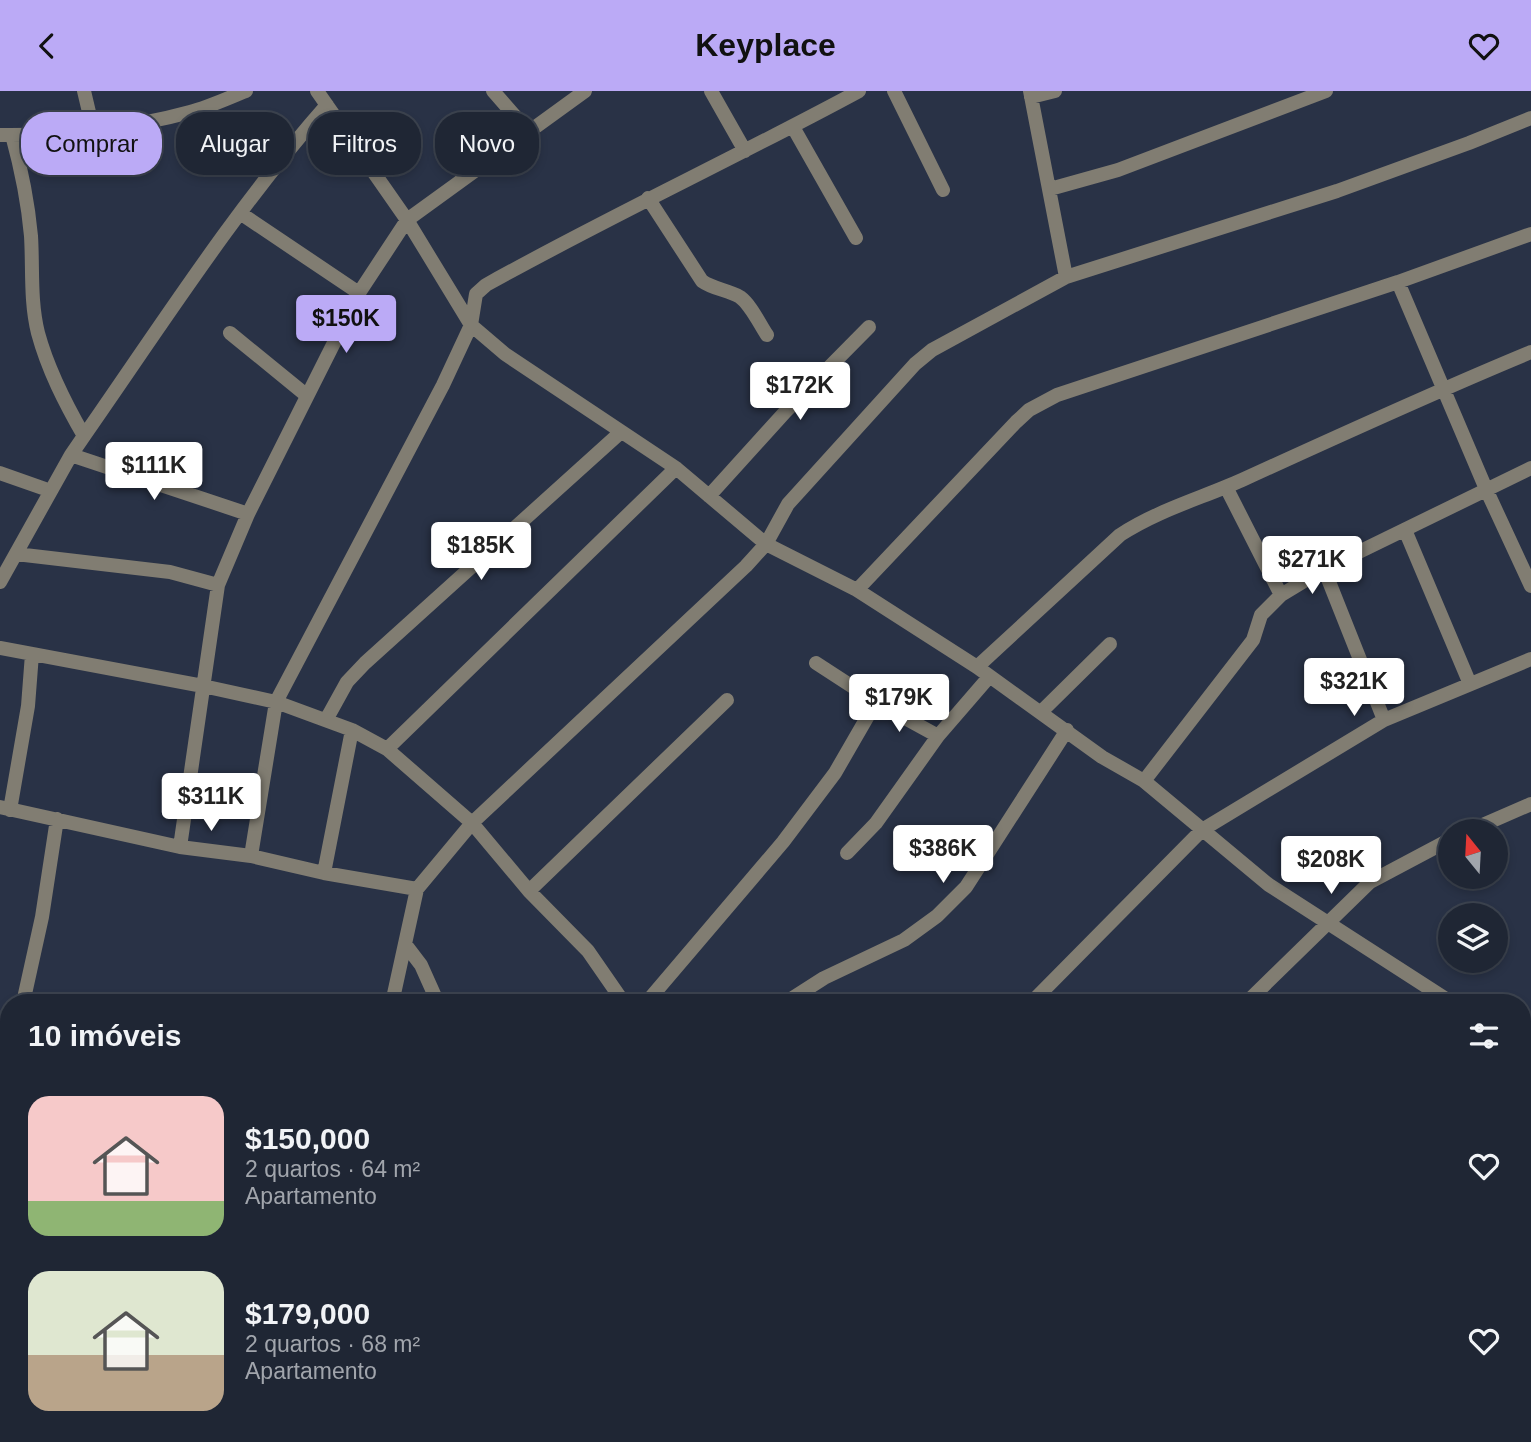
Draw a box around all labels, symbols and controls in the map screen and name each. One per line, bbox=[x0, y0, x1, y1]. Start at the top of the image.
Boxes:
icon: back bbox=[28, 27, 66, 65]
text: Keyplace bbox=[695, 27, 836, 63]
icon: heart bbox=[1465, 27, 1503, 65]
chip: Comprar bbox=[21, 112, 162, 175]
chip: Alugar bbox=[176, 112, 294, 175]
chip: Filtros bbox=[308, 112, 421, 175]
chip: Novo bbox=[435, 112, 539, 175]
pin: $150K bbox=[297, 295, 395, 355]
text: $150K bbox=[312, 305, 380, 331]
pin: $172K bbox=[751, 363, 849, 422]
text: $172K bbox=[766, 372, 834, 398]
pin: $111K bbox=[105, 443, 203, 502]
text: $111K bbox=[121, 452, 187, 478]
pin: $185K bbox=[432, 523, 530, 582]
text: $185K bbox=[447, 532, 515, 558]
pin: $271K bbox=[1263, 537, 1361, 596]
text: $271K bbox=[1278, 546, 1346, 572]
pin: $321K bbox=[1305, 659, 1403, 718]
text: $321K bbox=[1320, 668, 1388, 694]
pin: $179K bbox=[850, 675, 948, 734]
text: $179K bbox=[865, 684, 933, 710]
pin: $311K bbox=[162, 773, 260, 833]
text: $311K bbox=[178, 783, 244, 809]
north arrow bbox=[1438, 819, 1508, 889]
map controls bbox=[1438, 819, 1508, 973]
pin: $386K bbox=[894, 825, 992, 885]
text: $386K bbox=[909, 835, 977, 861]
pin: $208K bbox=[1282, 837, 1380, 896]
text: $208K bbox=[1297, 846, 1365, 872]
button: layers bbox=[1438, 903, 1508, 973]
icon: filters bbox=[1465, 1017, 1503, 1055]
text: 10 imóveis bbox=[28, 1019, 181, 1052]
text: $150,000 bbox=[245, 1122, 370, 1155]
icon: home bbox=[84, 1124, 168, 1208]
icon: heart bbox=[1465, 1147, 1503, 1185]
text: 2 quartos · 64 m² bbox=[245, 1156, 420, 1182]
text: Apartamento bbox=[245, 1183, 377, 1209]
text: $179,000 bbox=[245, 1297, 370, 1330]
icon: home bbox=[84, 1299, 168, 1383]
icon: heart bbox=[1465, 1322, 1503, 1360]
text: 2 quartos · 68 m² bbox=[245, 1331, 420, 1357]
text: Apartamento bbox=[245, 1358, 377, 1384]

